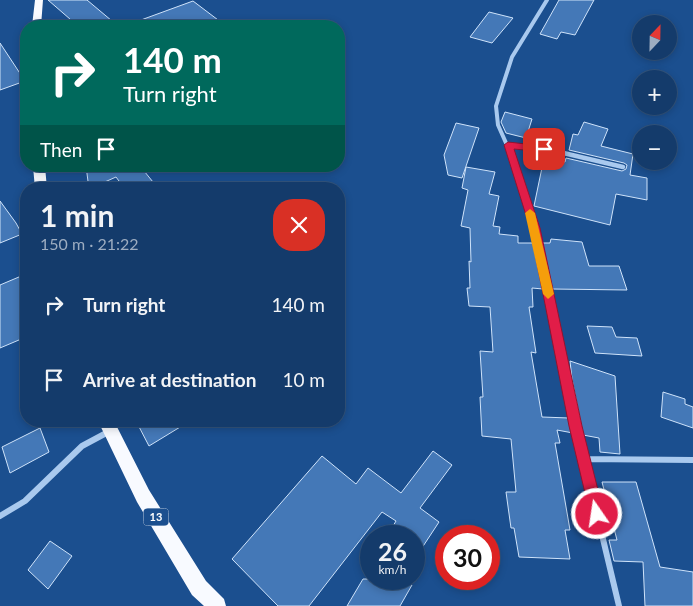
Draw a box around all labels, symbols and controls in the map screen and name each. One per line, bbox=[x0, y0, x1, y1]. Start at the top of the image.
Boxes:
north arrow bbox=[632, 15, 678, 60]
map controls bbox=[632, 15, 677, 170]
text: 140 m bbox=[123, 38, 222, 80]
icon: right bbox=[40, 40, 105, 105]
button: + bbox=[632, 70, 677, 115]
text: Turn right bbox=[123, 80, 217, 107]
button: − bbox=[632, 125, 677, 170]
pin bbox=[523, 128, 565, 170]
icon: arrive bbox=[92, 135, 120, 163]
icon: arrive bbox=[530, 135, 558, 163]
text: Then bbox=[40, 138, 82, 161]
text: 1 min bbox=[40, 197, 114, 233]
button: close bbox=[273, 199, 325, 251]
text: 150 m · 21:22 bbox=[40, 234, 139, 253]
icon: right bbox=[40, 291, 68, 319]
text: Turn right bbox=[83, 293, 165, 316]
text: 140 m bbox=[271, 293, 325, 316]
icon: arrive bbox=[40, 366, 68, 394]
text: Arrive at destination bbox=[83, 368, 256, 391]
text: 10 m bbox=[282, 368, 325, 391]
position arrow bbox=[570, 487, 622, 539]
road number: 13 bbox=[144, 508, 168, 526]
speed limit sign: 30 bbox=[435, 525, 500, 590]
text: 26 bbox=[378, 536, 407, 566]
text: km/h bbox=[378, 562, 407, 577]

